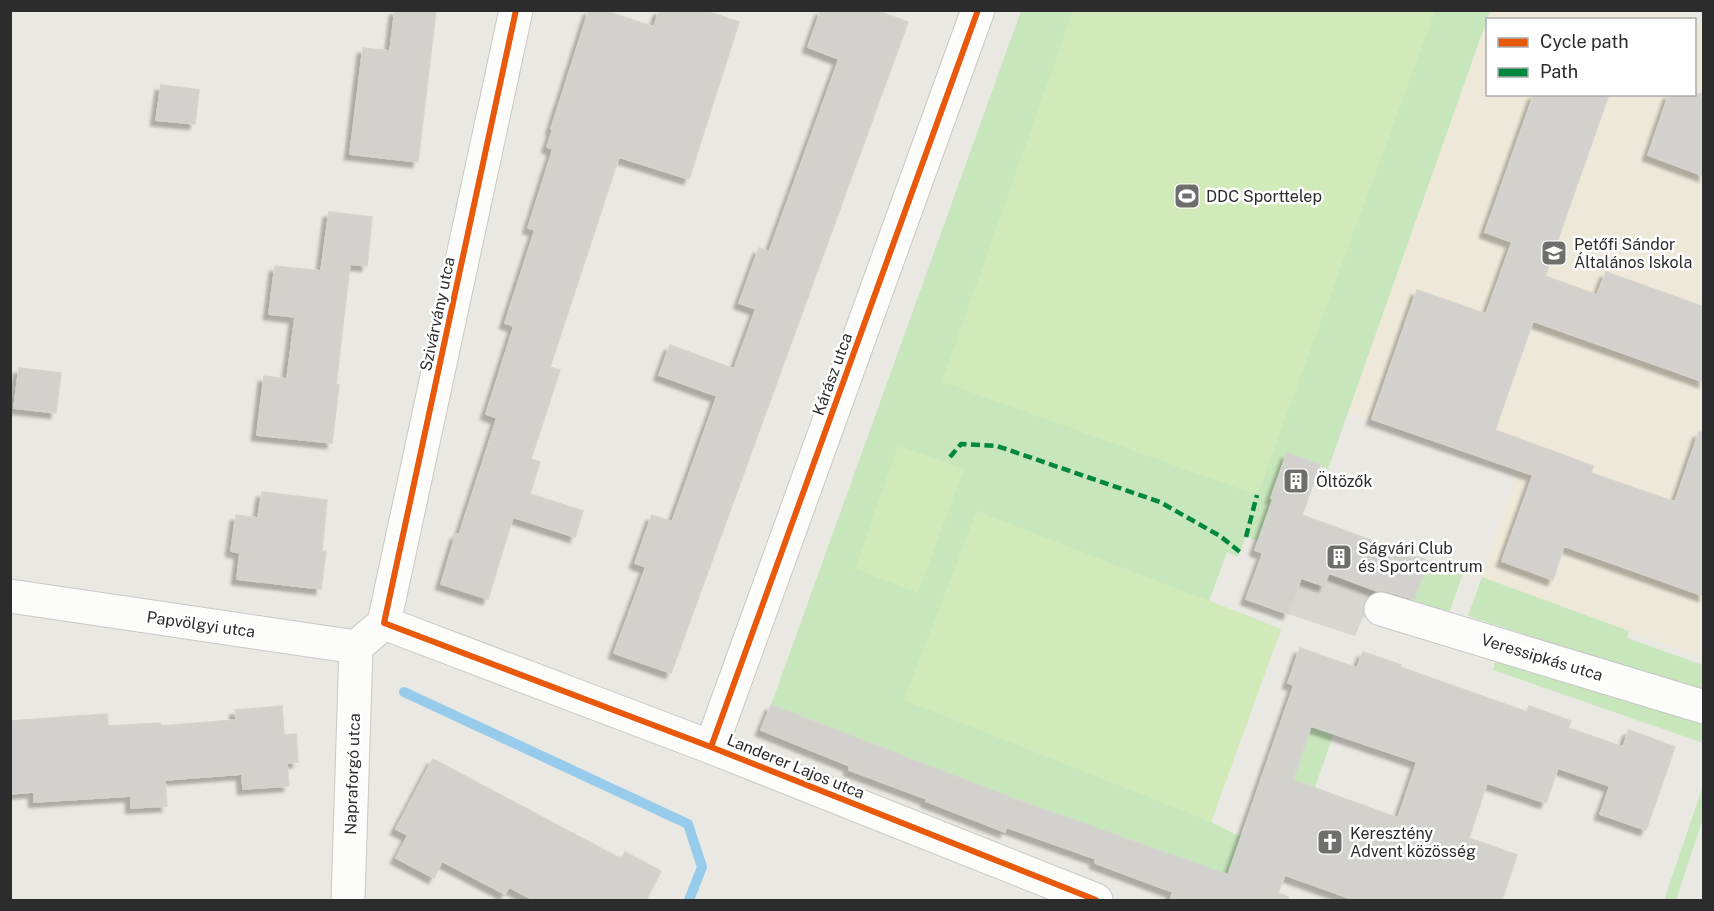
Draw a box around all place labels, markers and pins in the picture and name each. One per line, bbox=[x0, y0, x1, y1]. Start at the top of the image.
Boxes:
sports icon: DDC Sporttelep bbox=[1172, 181, 1202, 211]
place label: DDC Sporttelep bbox=[1206, 187, 1322, 206]
place label: Petőfi Sándor Általános Iskola bbox=[1574, 235, 1692, 272]
school or university icon: Petőfi Sándor Általános Iskola bbox=[1539, 238, 1569, 268]
building icon: Öltözők bbox=[1281, 466, 1311, 496]
place label: Öltözők bbox=[1316, 471, 1372, 491]
place label: Ságvári Club és Sportcentrum bbox=[1358, 539, 1483, 576]
building icon: Ságvári Club és Sportcentrum bbox=[1324, 542, 1354, 572]
place label: Keresztény Advent közösség bbox=[1350, 824, 1476, 861]
church icon: Keresztény Advent közösség bbox=[1315, 827, 1345, 857]

